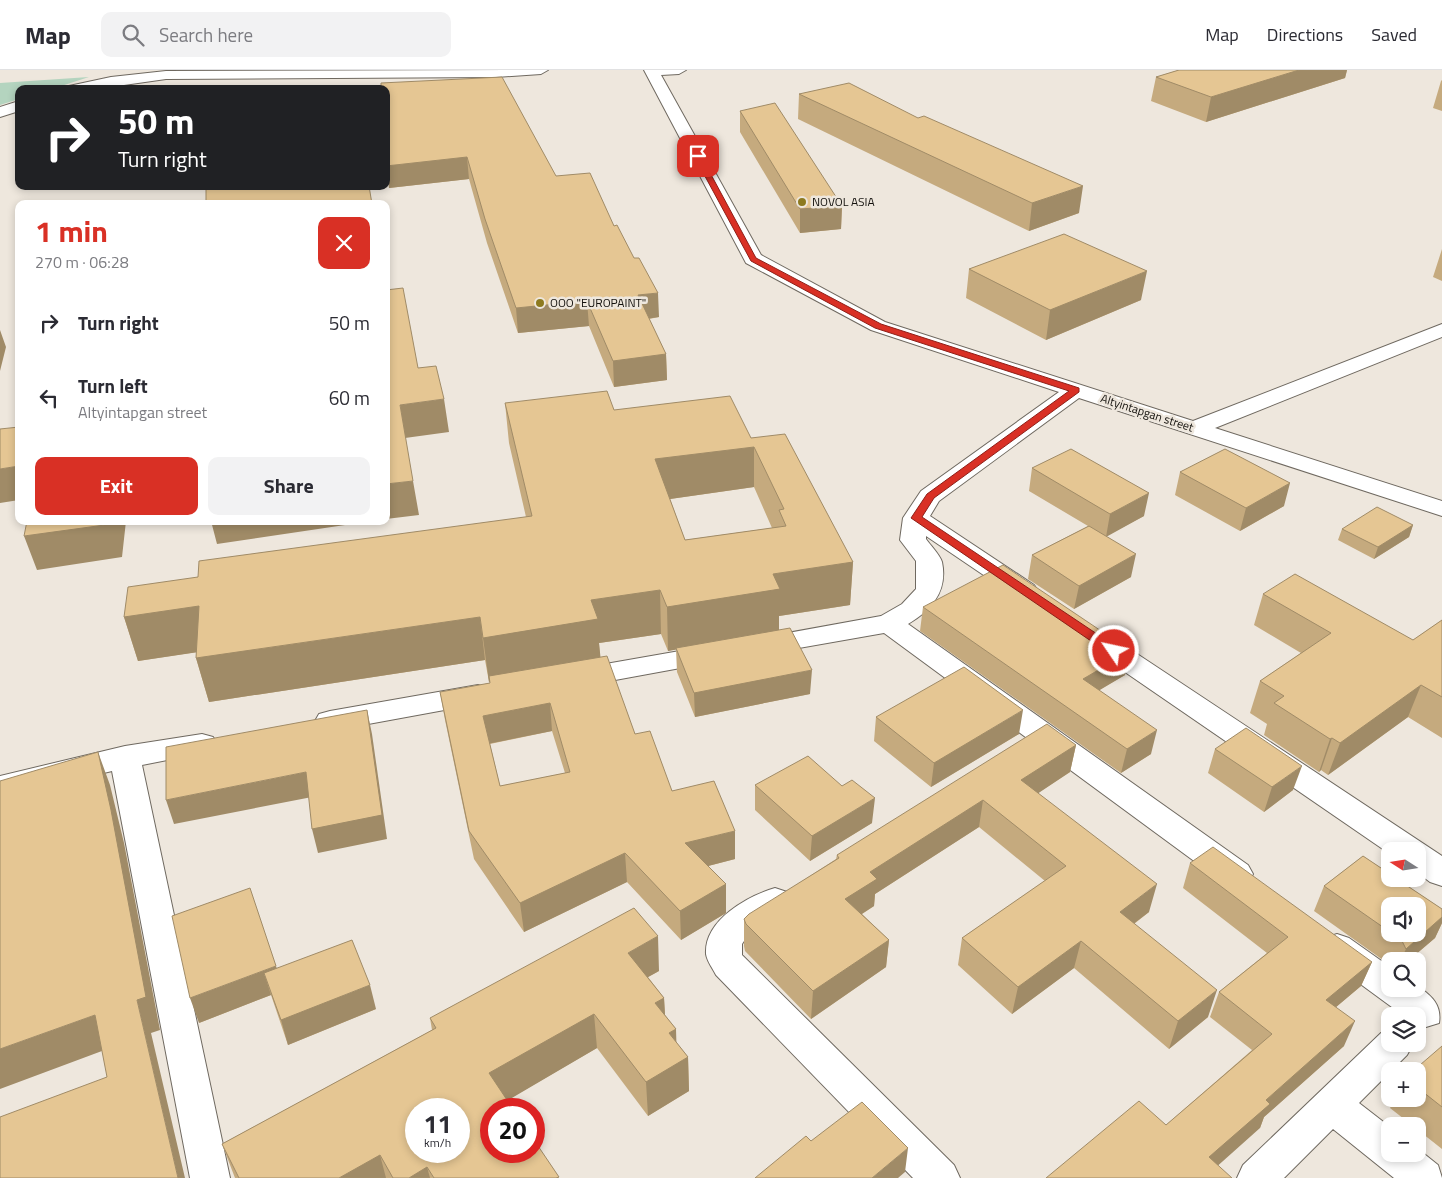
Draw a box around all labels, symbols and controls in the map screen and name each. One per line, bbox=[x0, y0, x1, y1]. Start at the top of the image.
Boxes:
search box bbox=[101, 12, 451, 57]
text: Map bbox=[25, 17, 71, 53]
text: Search here bbox=[159, 20, 253, 49]
icon: search bbox=[119, 21, 147, 49]
text: Map bbox=[1205, 21, 1239, 48]
text: Directions bbox=[1267, 21, 1343, 48]
text: Saved bbox=[1371, 21, 1417, 48]
text: 50 m bbox=[118, 94, 194, 148]
icon: right bbox=[35, 105, 100, 170]
pin bbox=[677, 135, 719, 177]
text: Turn right bbox=[118, 142, 207, 176]
icon: arrive bbox=[684, 142, 712, 170]
place label: NOVOL ASIA bbox=[812, 192, 875, 211]
marker: NOVOL ASIA bbox=[796, 196, 808, 208]
text: 1 min bbox=[35, 208, 108, 254]
button: close bbox=[318, 217, 370, 269]
text: 270 m · 06:28 bbox=[35, 250, 129, 274]
place label: OOO "EUROPAINT" bbox=[550, 293, 646, 312]
marker: OOO "EUROPAINT" bbox=[534, 297, 546, 309]
text: Turn right bbox=[78, 308, 159, 337]
text: 50 m bbox=[329, 308, 370, 337]
icon: right bbox=[35, 309, 63, 337]
text: Turn left bbox=[78, 371, 148, 400]
text: 60 m bbox=[329, 383, 370, 412]
icon: left bbox=[35, 384, 63, 412]
street label: Altyintapgan street bbox=[1098, 389, 1197, 437]
text: Altyintapgan street bbox=[78, 400, 207, 424]
button: Exit bbox=[35, 457, 198, 515]
button: Share bbox=[208, 457, 370, 515]
position arrow bbox=[1087, 624, 1139, 676]
north arrow bbox=[1381, 842, 1426, 888]
map controls bbox=[1381, 842, 1426, 1162]
button: sound bbox=[1381, 897, 1426, 942]
button: search bbox=[1381, 952, 1426, 997]
button: layers bbox=[1381, 1007, 1426, 1052]
button: + bbox=[1381, 1062, 1426, 1107]
speed limit sign: 20 bbox=[480, 1098, 545, 1163]
text: 11 bbox=[423, 1105, 452, 1143]
button: − bbox=[1381, 1117, 1426, 1162]
text: km/h bbox=[424, 1133, 451, 1152]

